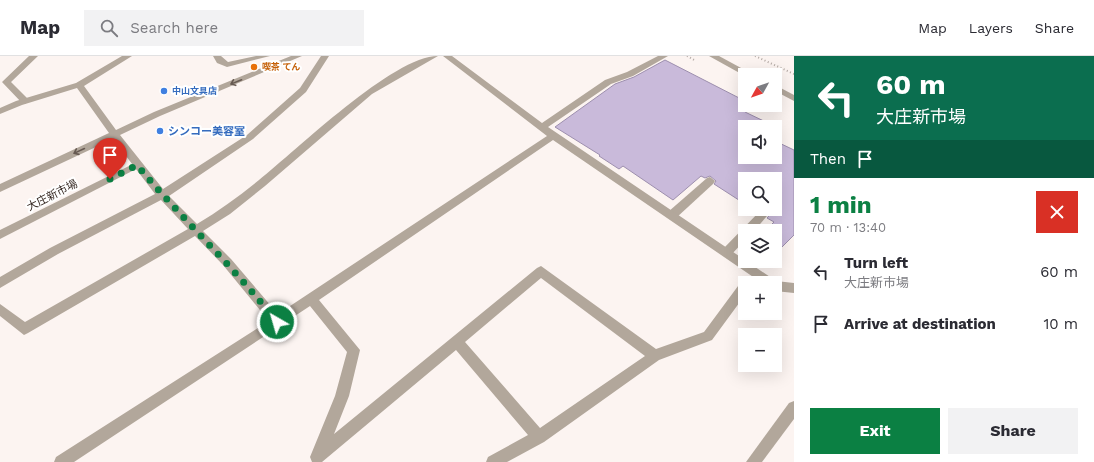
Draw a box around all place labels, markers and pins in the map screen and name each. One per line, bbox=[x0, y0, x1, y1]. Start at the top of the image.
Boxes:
marker: 喫茶 てん bbox=[249, 62, 259, 72]
place label: 喫茶 てん bbox=[262, 62, 301, 72]
marker: 中山文具店 bbox=[159, 86, 169, 96]
place label: 中山文具店 bbox=[172, 86, 217, 96]
place label: シンコー美容室 bbox=[168, 125, 245, 138]
marker: シンコー美容室 bbox=[155, 126, 165, 136]
pin bbox=[93, 138, 127, 179]

